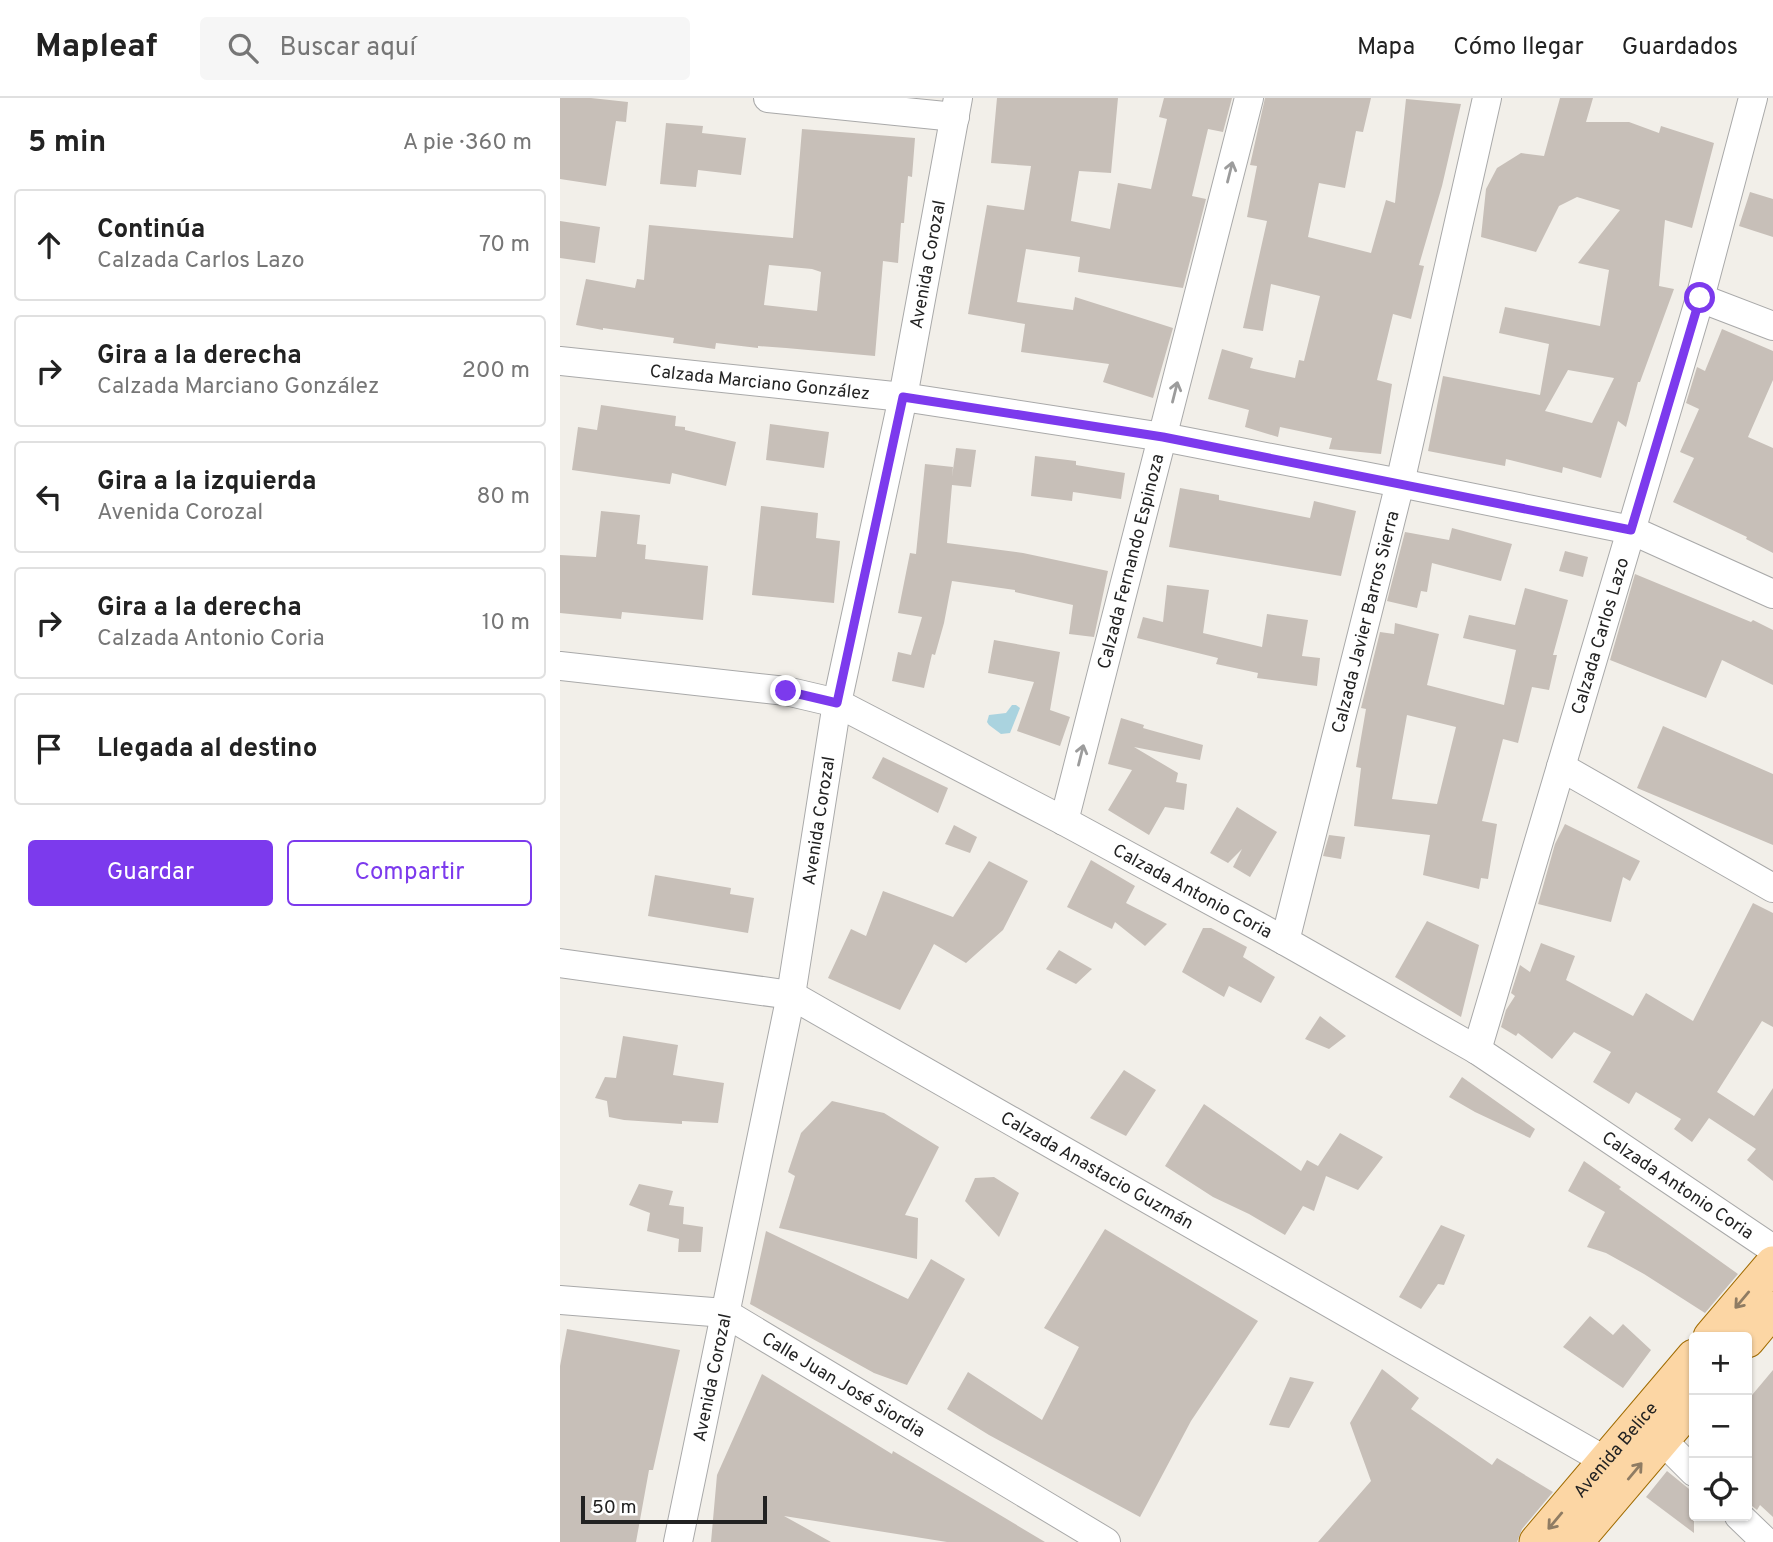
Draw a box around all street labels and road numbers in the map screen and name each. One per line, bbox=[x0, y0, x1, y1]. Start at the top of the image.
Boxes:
street label: Avenida Corozal bbox=[906, 199, 952, 331]
street label: Calzada Marciano González bbox=[649, 360, 871, 406]
street label: Calzada Fernando Espinoza bbox=[1093, 452, 1170, 672]
street label: Calzada Javier Barros Sierra bbox=[1328, 509, 1406, 736]
street label: Calzada Carlos Lazo bbox=[1567, 555, 1635, 717]
street label: Avenida Corozal bbox=[798, 755, 841, 887]
street label: Calzada Antonio Coria bbox=[1108, 840, 1276, 945]
street label: Calzada Anastacio Guzmán bbox=[996, 1107, 1197, 1236]
street label: Calzada Antonio Coria bbox=[1597, 1127, 1757, 1246]
street label: Avenida Corozal bbox=[689, 1312, 738, 1444]
street label: Calle Juan José Siordia bbox=[757, 1328, 929, 1444]
street label: Avenida Belice bbox=[1569, 1398, 1664, 1503]

